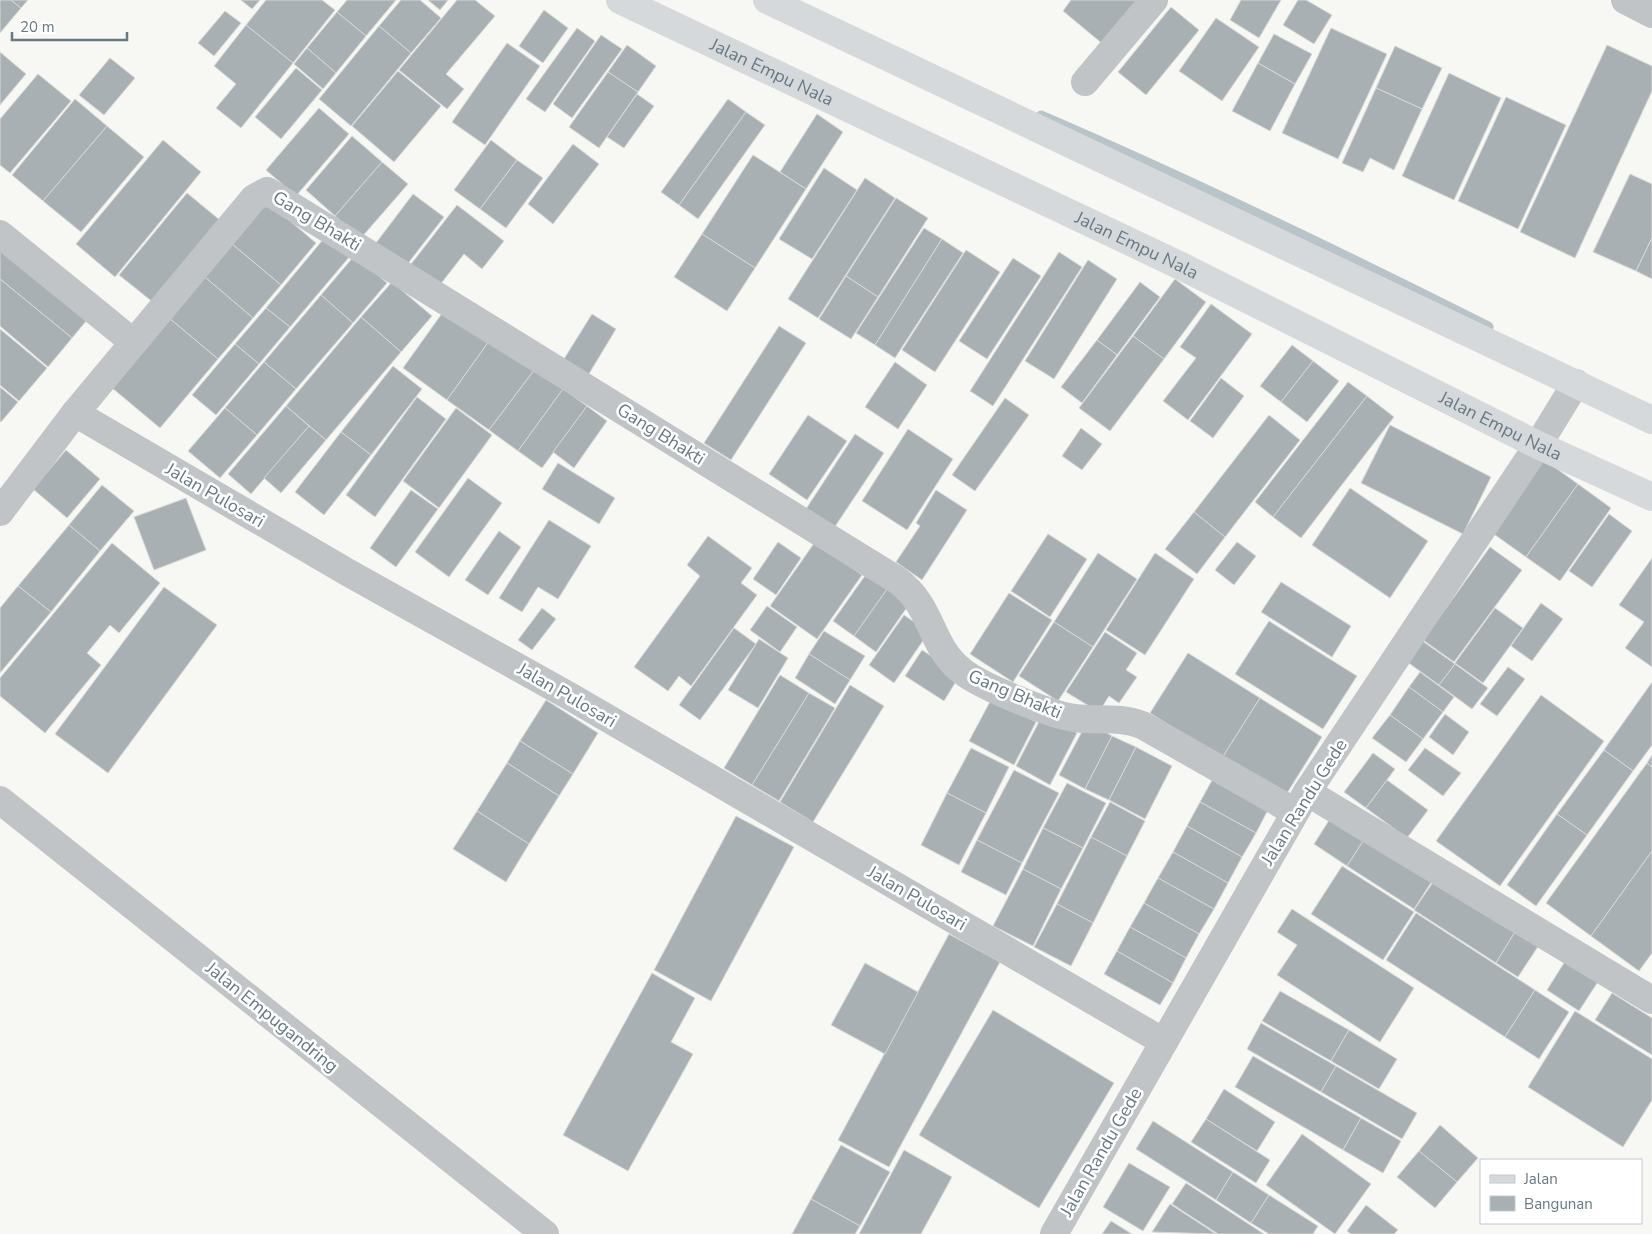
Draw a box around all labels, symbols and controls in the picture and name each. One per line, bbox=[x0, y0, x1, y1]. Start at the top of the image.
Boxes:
scale bar bbox=[12, 10, 128, 42]
text: 20 m bbox=[20, 17, 55, 37]
street label: Jalan Empu Nala bbox=[705, 32, 838, 112]
street label: Gang Bhakti bbox=[268, 185, 366, 257]
street label: Jalan Empu Nala bbox=[1070, 205, 1203, 285]
street label: Jalan Empu Nala bbox=[1434, 385, 1566, 466]
street label: Gang Bhakti bbox=[613, 398, 709, 470]
street label: Jalan Pulosari bbox=[160, 456, 269, 533]
street label: Jalan Pulosari bbox=[512, 656, 621, 733]
street label: Gang Bhakti bbox=[965, 664, 1065, 724]
street label: Jalan Randu Gede bbox=[1255, 734, 1353, 871]
street label: Jalan Pulosari bbox=[862, 859, 971, 936]
street label: Jalan Empugandring bbox=[200, 956, 343, 1078]
street label: Jalan Randu Gede bbox=[1054, 1083, 1148, 1222]
legend bbox=[1480, 1159, 1642, 1224]
text: Jalan bbox=[1523, 1169, 1558, 1189]
text: Bangunan bbox=[1524, 1194, 1593, 1214]

